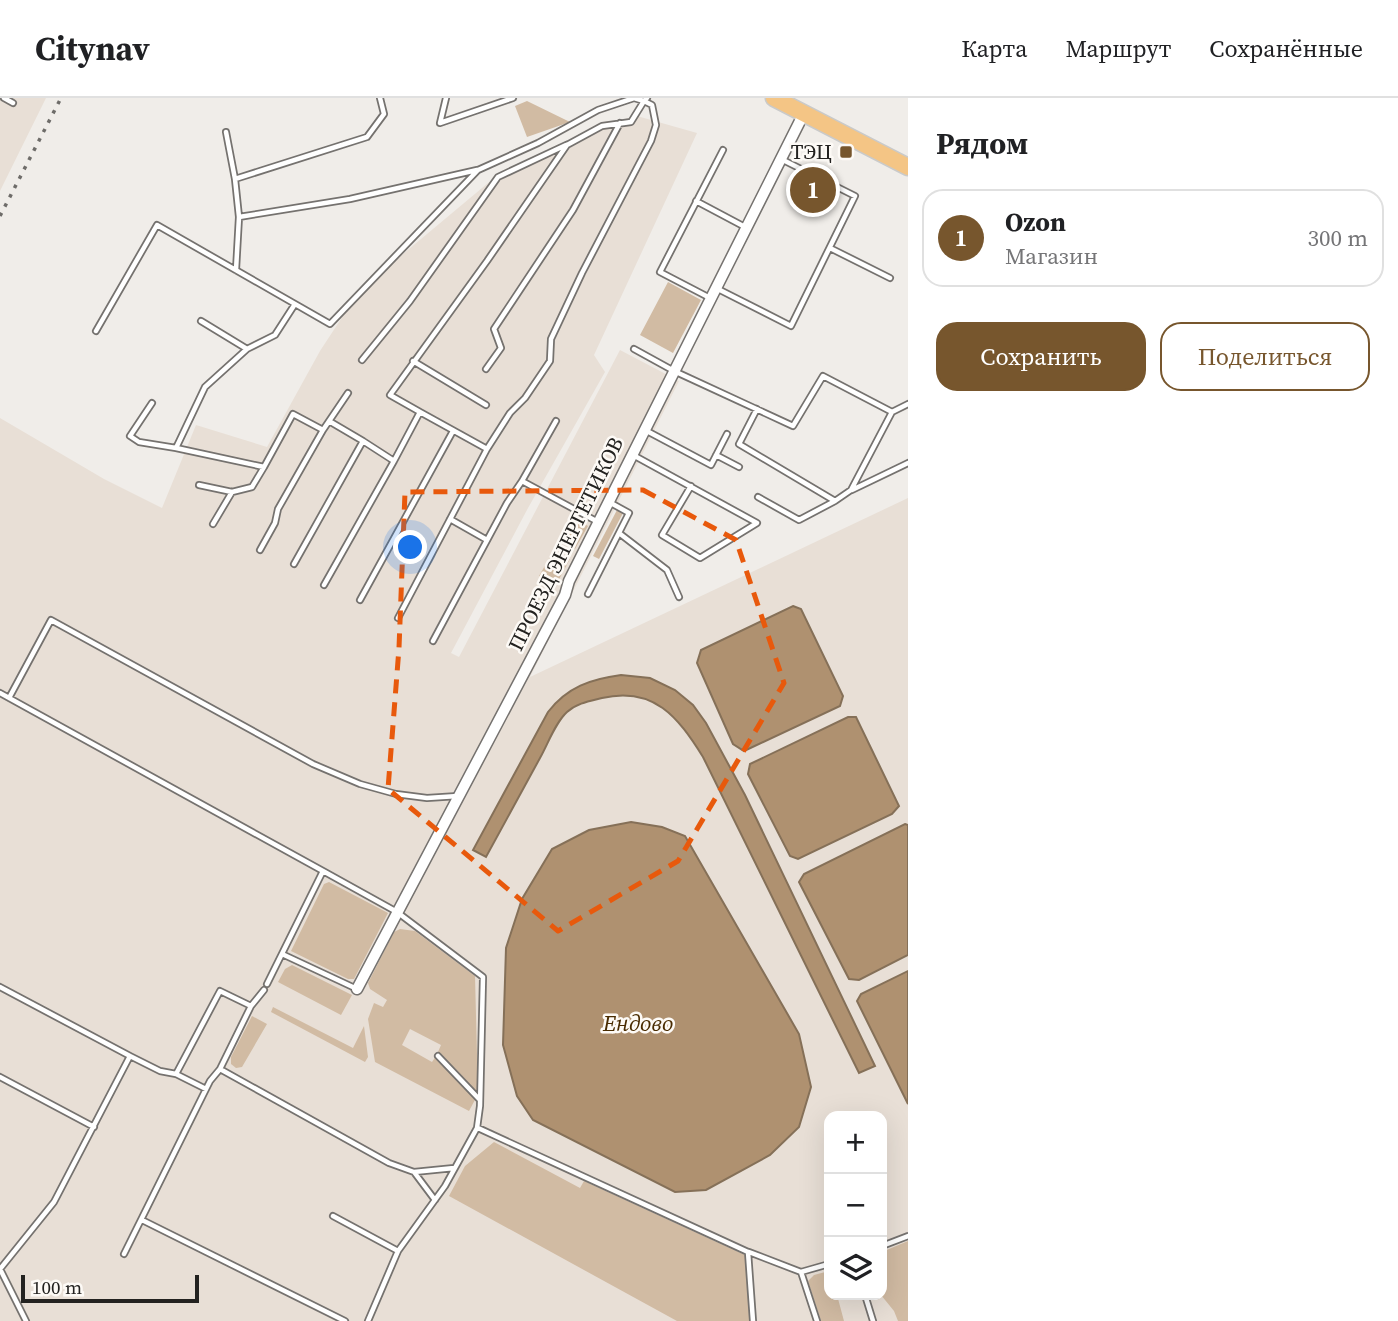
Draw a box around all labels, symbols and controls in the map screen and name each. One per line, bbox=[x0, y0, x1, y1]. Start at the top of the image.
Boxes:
text: Citynav bbox=[35, 26, 150, 71]
text: Карта bbox=[961, 32, 1027, 65]
text: Маршрут bbox=[1065, 32, 1171, 65]
text: Сохранённые bbox=[1209, 32, 1363, 65]
text: Рядом bbox=[936, 123, 1028, 164]
place label: ТЭЦ bbox=[791, 137, 832, 166]
marker: ТЭЦ bbox=[838, 144, 854, 160]
pin: 1 bbox=[790, 164, 836, 216]
text: Ozon bbox=[1005, 204, 1066, 240]
text: 1 bbox=[955, 222, 967, 254]
text: 300 m bbox=[1307, 222, 1368, 254]
text: Магазин bbox=[1005, 240, 1098, 272]
button: Сохранить bbox=[936, 322, 1146, 391]
button: Поделиться bbox=[1160, 322, 1370, 391]
street label: ПРОЕЗД ЭНЕРГЕТИКОВ bbox=[501, 432, 630, 656]
your location bbox=[393, 530, 427, 564]
water label: Ендово bbox=[602, 1007, 673, 1039]
map controls bbox=[824, 1111, 887, 1300]
button: + bbox=[824, 1111, 887, 1174]
button: − bbox=[824, 1174, 887, 1237]
button: layers bbox=[824, 1237, 887, 1300]
scale bar bbox=[21, 1272, 200, 1304]
text: 100 m bbox=[32, 1274, 82, 1300]

